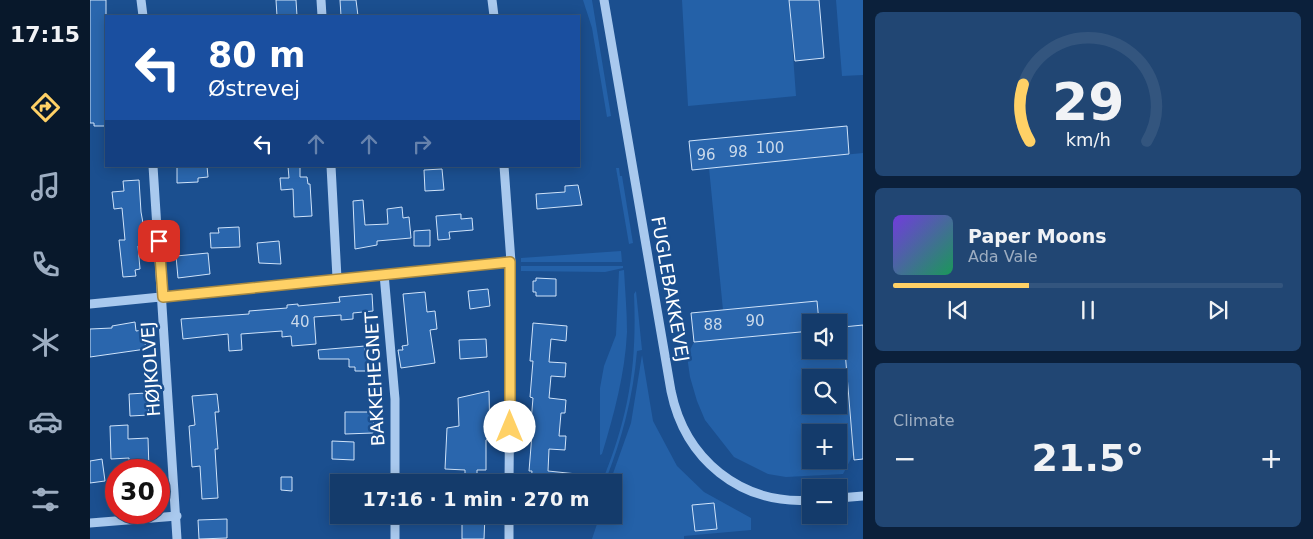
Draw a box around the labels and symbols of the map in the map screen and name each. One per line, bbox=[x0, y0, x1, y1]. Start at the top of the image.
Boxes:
house number: 100 bbox=[756, 139, 784, 157]
house number: 98 bbox=[728, 143, 748, 161]
house number: 96 bbox=[696, 146, 716, 164]
street label: FUGLEBAKKEVEJ bbox=[647, 214, 694, 363]
pin bbox=[138, 220, 180, 262]
street label: BAKKEHEGNET bbox=[360, 310, 389, 447]
house number: 90 bbox=[745, 312, 765, 330]
house number: 40 bbox=[290, 313, 310, 331]
house number: 88 bbox=[703, 316, 723, 334]
street label: HØJKOLVEJ bbox=[137, 321, 164, 417]
position arrow bbox=[483, 400, 535, 452]
speed limit sign: 30 bbox=[105, 459, 170, 524]

